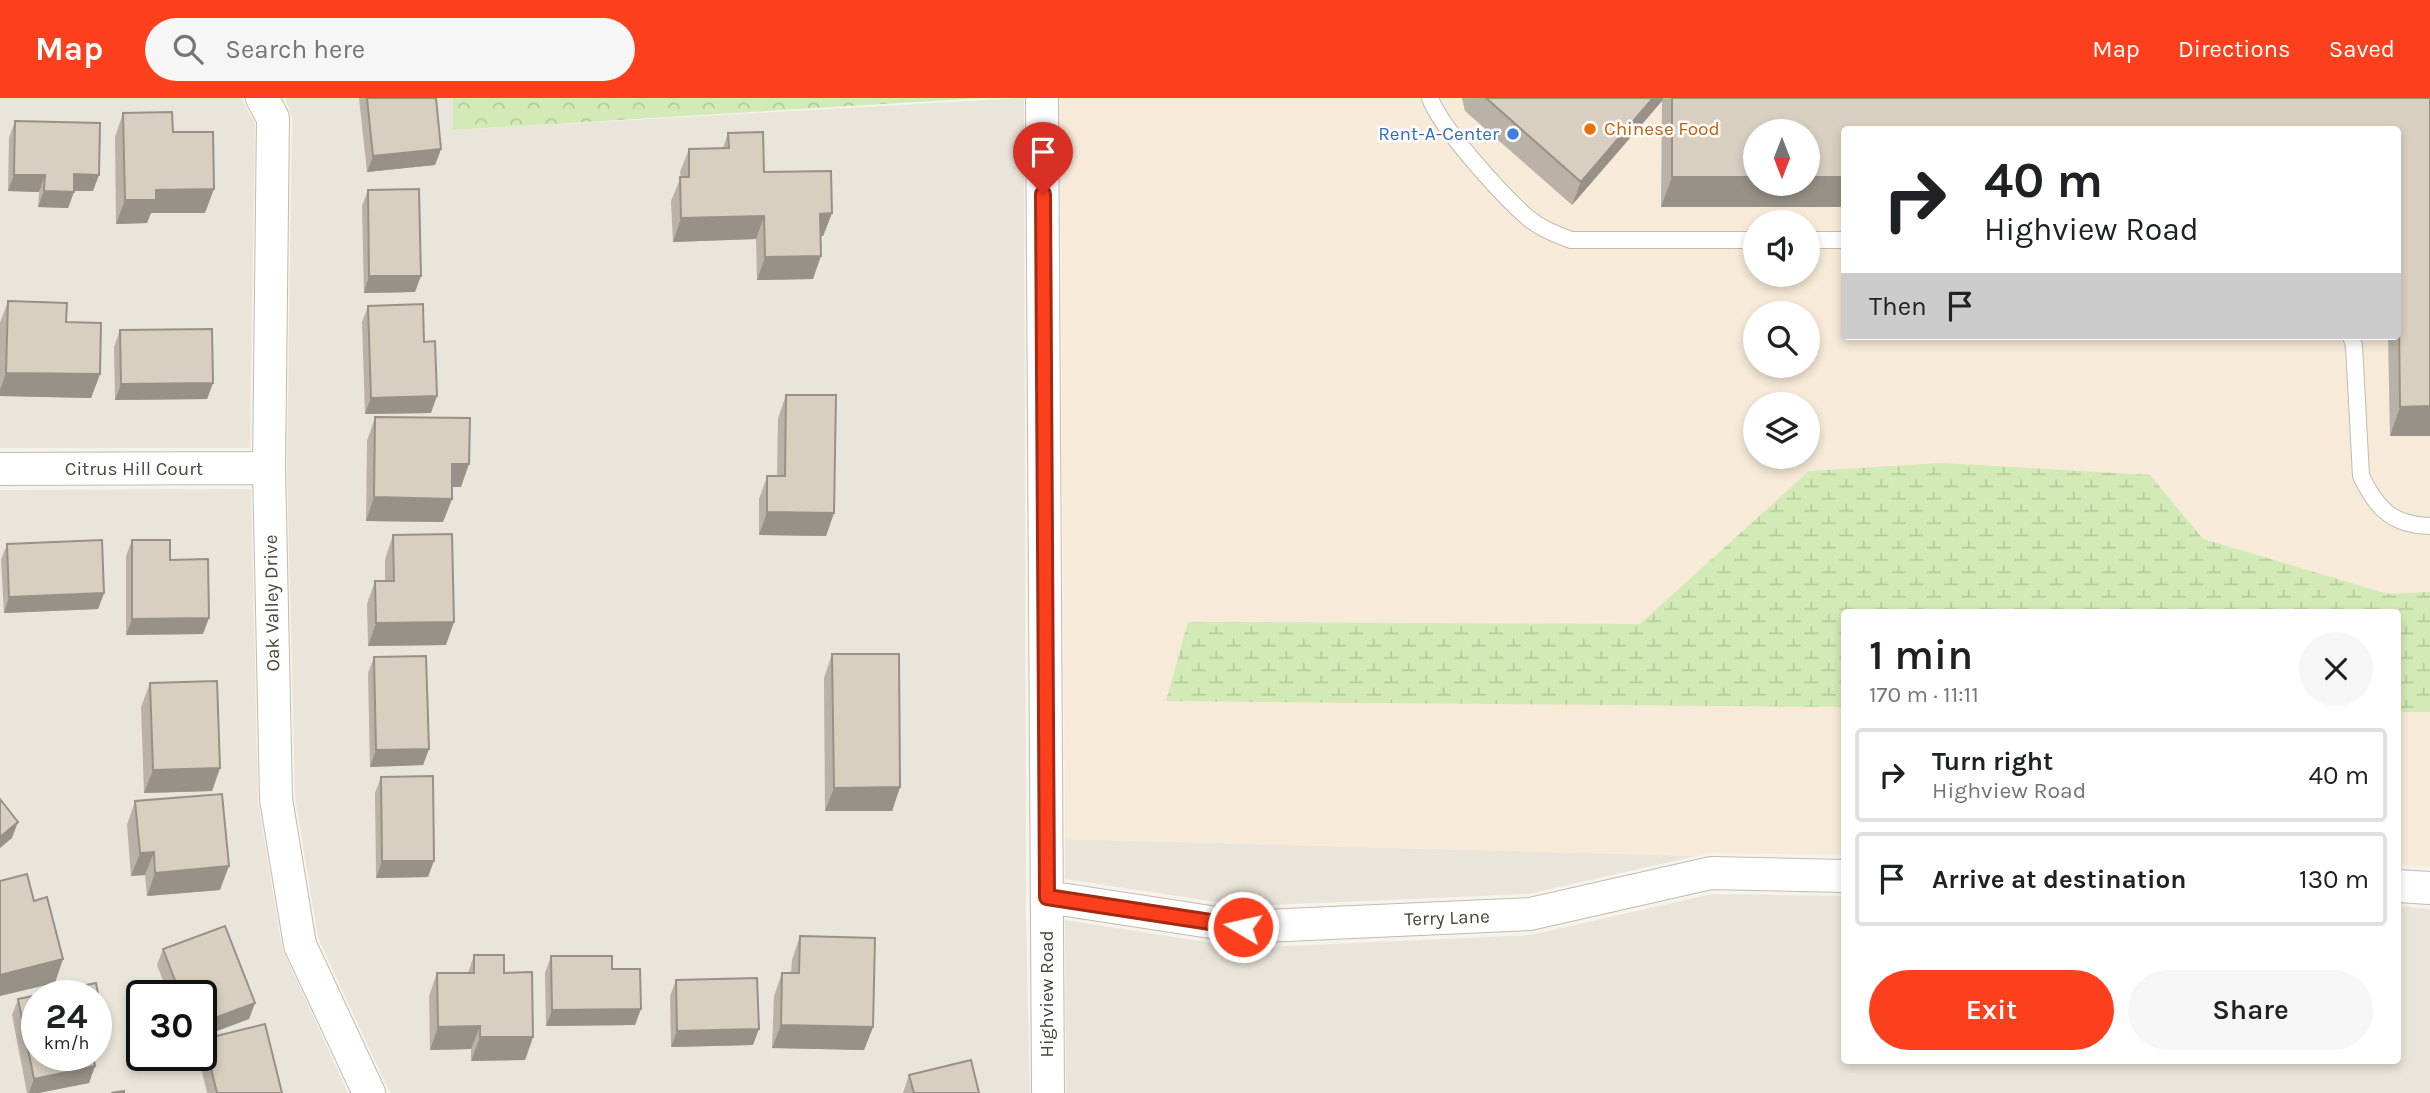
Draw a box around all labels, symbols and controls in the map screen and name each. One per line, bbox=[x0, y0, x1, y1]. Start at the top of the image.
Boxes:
search box bbox=[145, 18, 635, 81]
text: Map bbox=[35, 30, 103, 68]
icon: search bbox=[169, 30, 207, 68]
text: Search here bbox=[225, 34, 365, 65]
text: Map bbox=[2092, 35, 2140, 63]
text: Directions bbox=[2178, 35, 2291, 63]
text: Saved bbox=[2329, 35, 2395, 63]
place label: Chinese Food bbox=[1604, 118, 1720, 140]
north arrow bbox=[1743, 119, 1820, 196]
map controls bbox=[1743, 119, 1820, 469]
marker: Chinese Food bbox=[1582, 121, 1598, 137]
pin bbox=[1013, 122, 1073, 194]
place label: Rent-A-Center bbox=[1378, 123, 1499, 145]
marker: Rent-A-Center bbox=[1505, 126, 1521, 142]
icon: arrive bbox=[1024, 133, 1062, 171]
text: 40 m bbox=[1984, 152, 2103, 209]
icon: right bbox=[1869, 154, 1960, 245]
button: sound bbox=[1743, 210, 1820, 287]
text: Highview Road bbox=[1984, 211, 2199, 248]
icon: arrive bbox=[1941, 287, 1979, 325]
text: Then bbox=[1869, 291, 1927, 322]
button: search bbox=[1743, 301, 1820, 378]
button: layers bbox=[1743, 392, 1820, 469]
street label: Citrus Hill Court bbox=[65, 458, 203, 480]
street label: Oak Valley Drive bbox=[260, 535, 284, 671]
text: 1 min bbox=[1869, 630, 1973, 680]
button: close bbox=[2299, 632, 2373, 706]
text: 170 m · 11:11 bbox=[1869, 681, 1979, 708]
text: Turn right bbox=[1932, 746, 2053, 777]
icon: right bbox=[1873, 756, 1911, 794]
text: 40 m bbox=[2309, 760, 2369, 791]
text: Highview Road bbox=[1932, 777, 2086, 804]
icon: arrive bbox=[1873, 860, 1911, 898]
text: Arrive at destination bbox=[1932, 864, 2186, 895]
text: 130 m bbox=[2299, 864, 2369, 895]
position arrow bbox=[1206, 890, 1280, 964]
street label: Terry Lane bbox=[1404, 906, 1490, 930]
street label: Highview Road bbox=[1036, 930, 1058, 1058]
button: Exit bbox=[1869, 970, 2114, 1050]
button: Share bbox=[2128, 970, 2373, 1050]
speed limit sign: 30 bbox=[126, 980, 217, 1071]
text: 24 bbox=[46, 996, 88, 1037]
text: km/h bbox=[44, 1032, 89, 1054]

